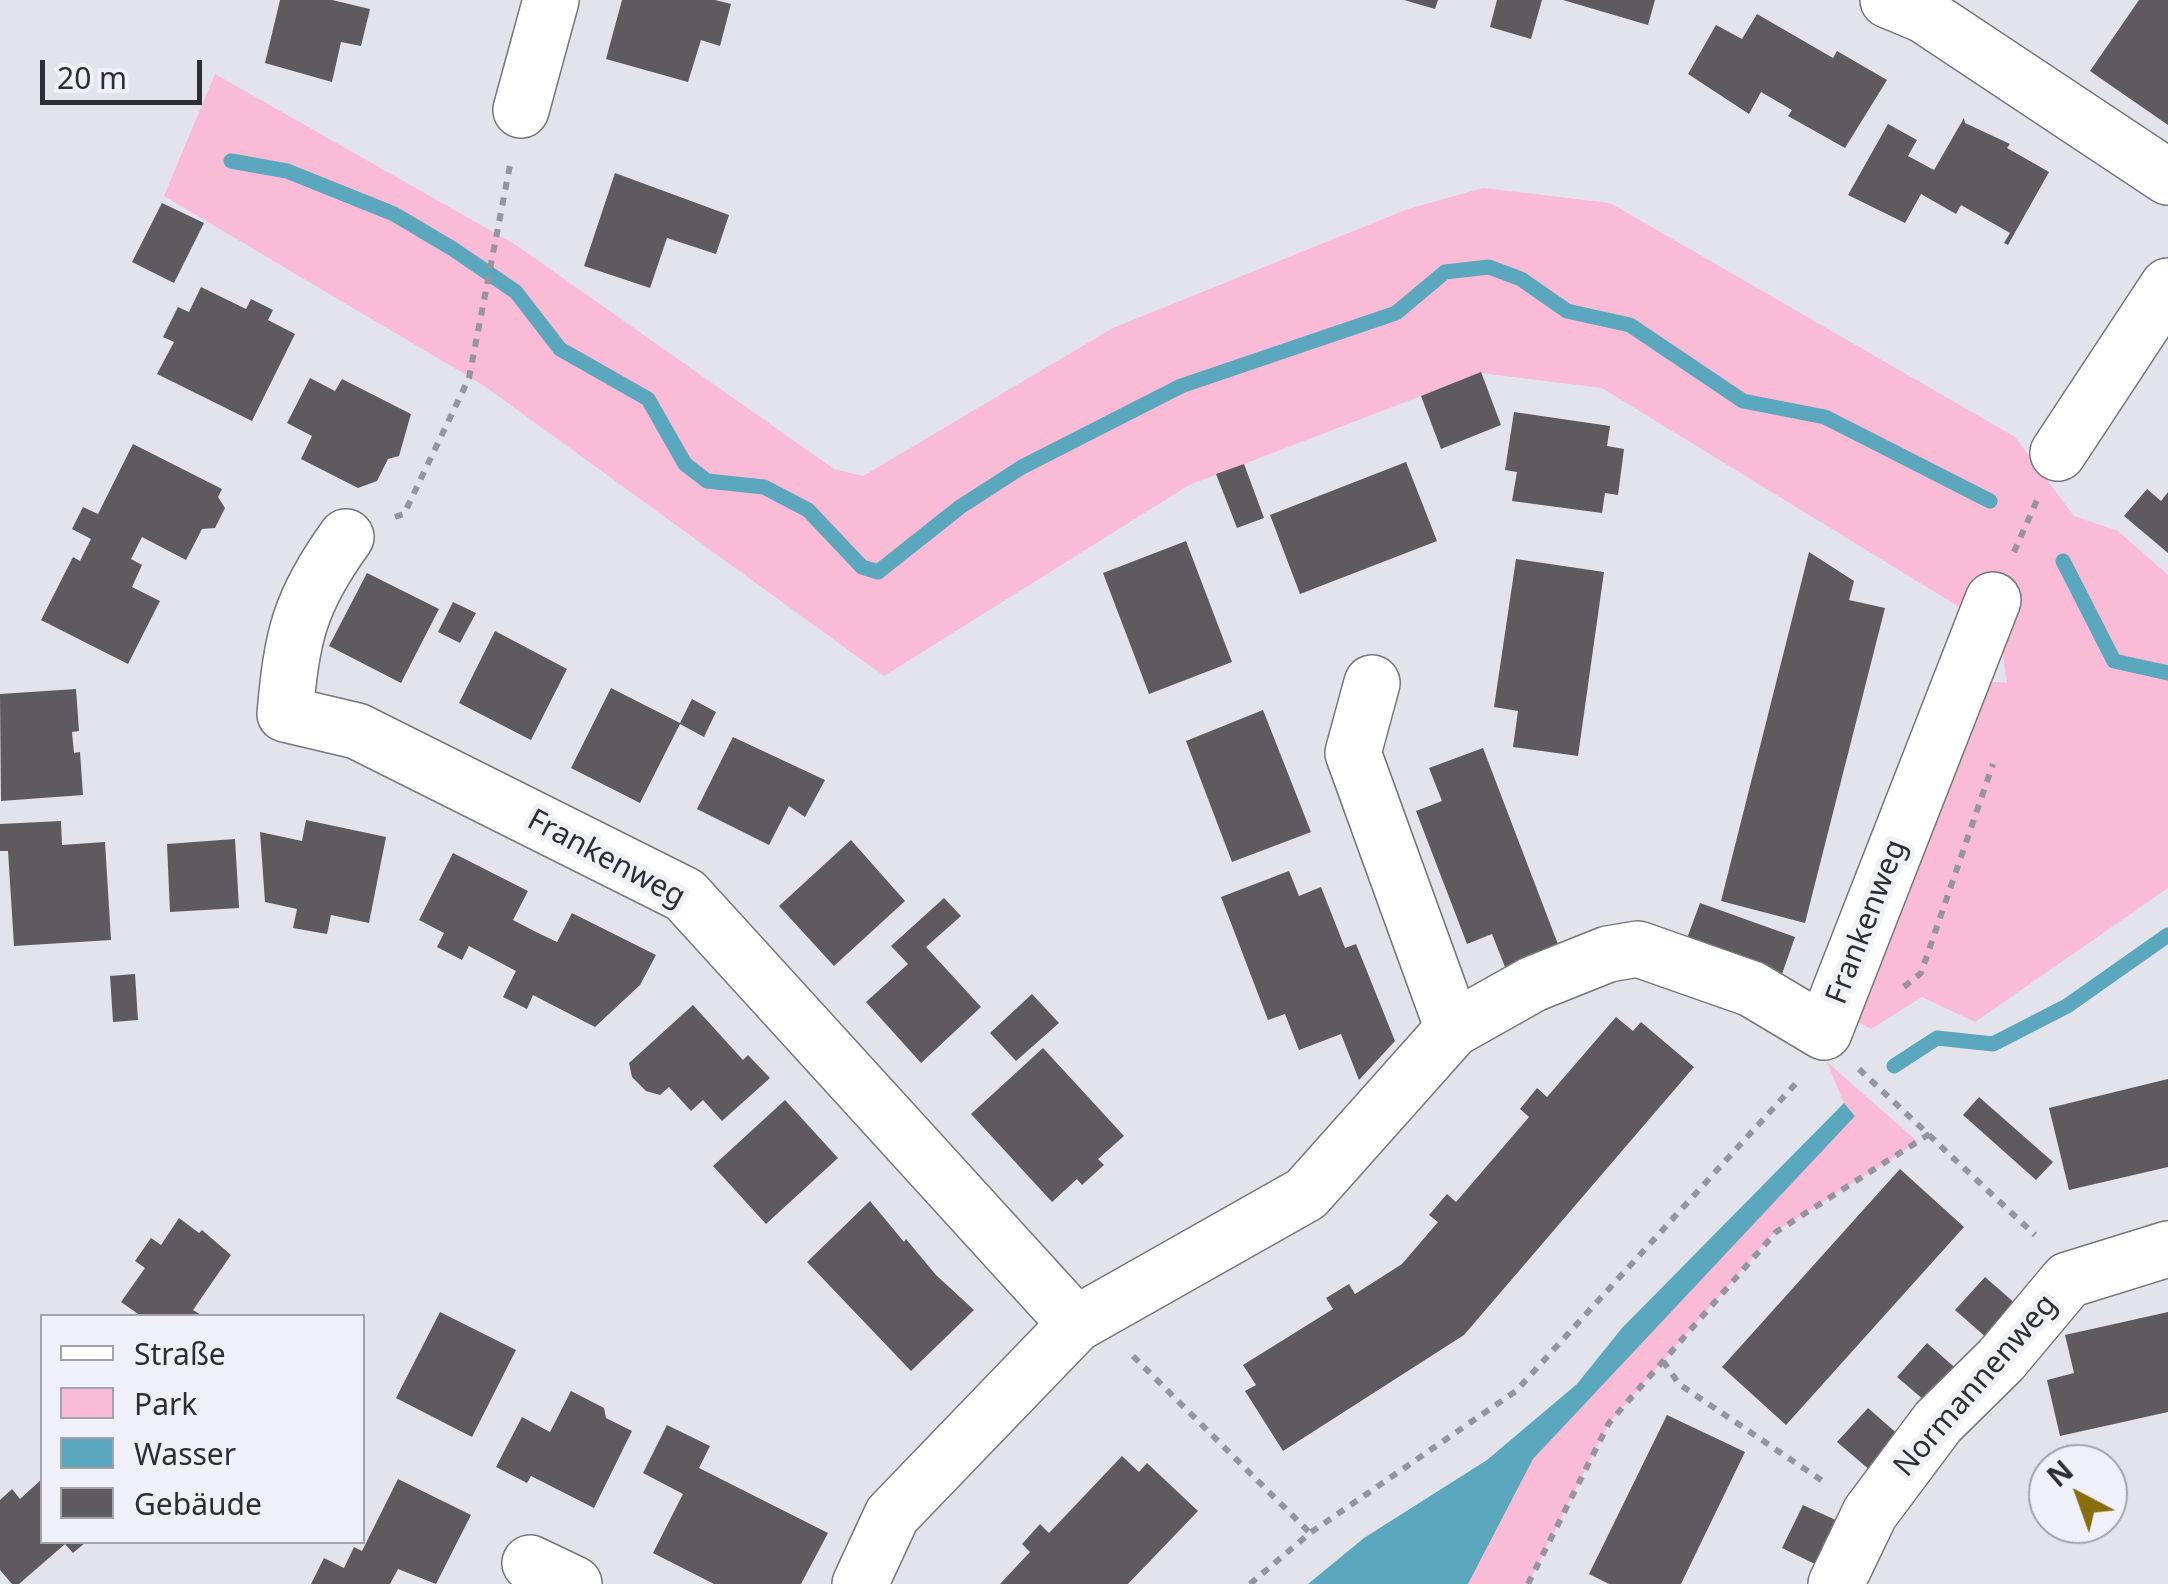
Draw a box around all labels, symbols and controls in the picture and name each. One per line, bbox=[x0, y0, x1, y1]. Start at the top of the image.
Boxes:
scale bar bbox=[45, 40, 208, 102]
text: 20 m bbox=[57, 57, 127, 98]
street label: Frankenweg bbox=[521, 802, 691, 916]
street label: Frankenweg bbox=[1819, 835, 1915, 1009]
street label: Normannenweg bbox=[1887, 1288, 2065, 1484]
legend bbox=[40, 1314, 365, 1544]
text: Straße bbox=[134, 1333, 226, 1374]
text: Park bbox=[134, 1383, 197, 1424]
text: Wasser bbox=[134, 1433, 236, 1474]
north arrow bbox=[2028, 1444, 2128, 1544]
text: Gebäude bbox=[134, 1483, 262, 1524]

